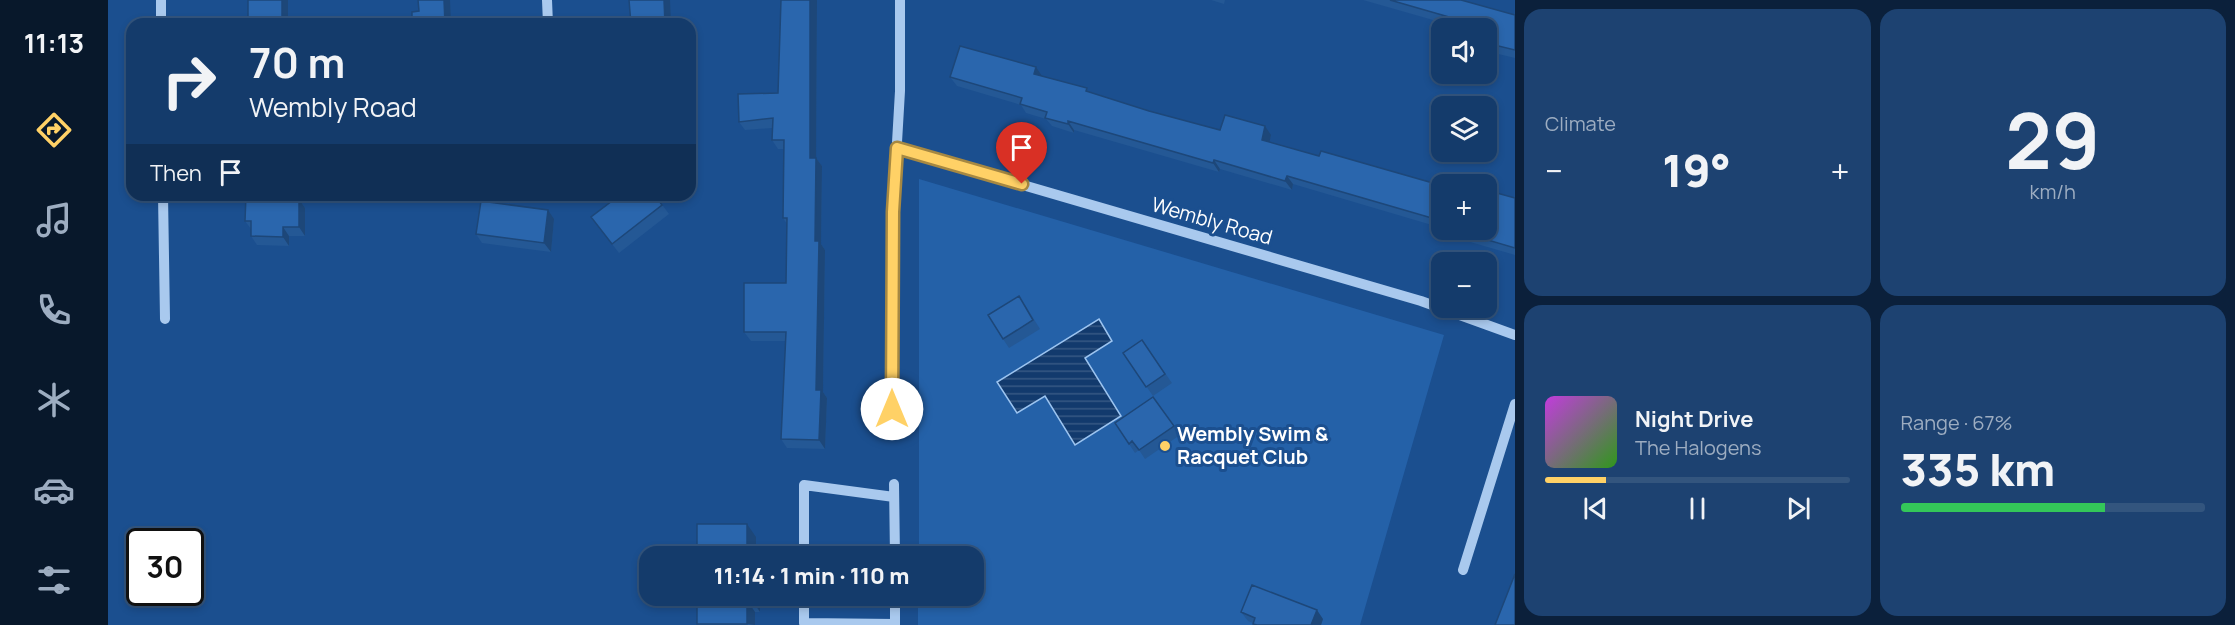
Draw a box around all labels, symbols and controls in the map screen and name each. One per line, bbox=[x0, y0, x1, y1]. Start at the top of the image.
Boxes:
map controls bbox=[1431, 18, 1497, 318]
button: sound bbox=[1431, 18, 1497, 84]
text: 11:13 bbox=[24, 24, 84, 61]
text: 70 m bbox=[249, 33, 345, 91]
icon: right bbox=[150, 42, 228, 120]
text: 29 bbox=[2005, 86, 2100, 192]
text: Wembly Road bbox=[249, 88, 417, 125]
button: layers bbox=[1431, 96, 1497, 162]
icon: directions bbox=[33, 109, 75, 151]
text: Climate bbox=[1545, 110, 1616, 137]
pin bbox=[996, 122, 1047, 184]
icon: arrive bbox=[1005, 131, 1038, 164]
text: 19° bbox=[1662, 139, 1731, 201]
text: − bbox=[1545, 148, 1563, 193]
text: + bbox=[1830, 148, 1850, 193]
icon: arrive bbox=[214, 156, 247, 189]
text: Then bbox=[150, 158, 202, 188]
button: + bbox=[1431, 174, 1497, 240]
text: km/h bbox=[2029, 178, 2076, 205]
street label: Wembly Road bbox=[1149, 190, 1276, 251]
icon: music bbox=[33, 199, 75, 241]
button: − bbox=[1431, 252, 1497, 318]
icon: phone bbox=[33, 289, 75, 331]
position arrow bbox=[860, 377, 924, 441]
icon: climate bbox=[33, 379, 75, 421]
text: Night Drive bbox=[1635, 404, 1754, 434]
text: Range · 67% bbox=[1901, 409, 2013, 436]
place label: Wembly Swim & Racquet Club bbox=[1177, 420, 1329, 470]
text: The Halogens bbox=[1635, 434, 1761, 461]
text: 335 km bbox=[1901, 438, 2055, 500]
marker: Wembly Swim & Racquet Club bbox=[1158, 439, 1172, 453]
icon: car bbox=[33, 469, 75, 511]
icon: previous bbox=[1579, 492, 1612, 525]
icon: pause bbox=[1681, 492, 1714, 525]
icon: next bbox=[1782, 492, 1815, 525]
speed limit sign: 30 bbox=[126, 528, 204, 606]
icon: filters bbox=[33, 559, 75, 601]
text: 11:14 · 1 min · 110 m bbox=[714, 561, 909, 591]

